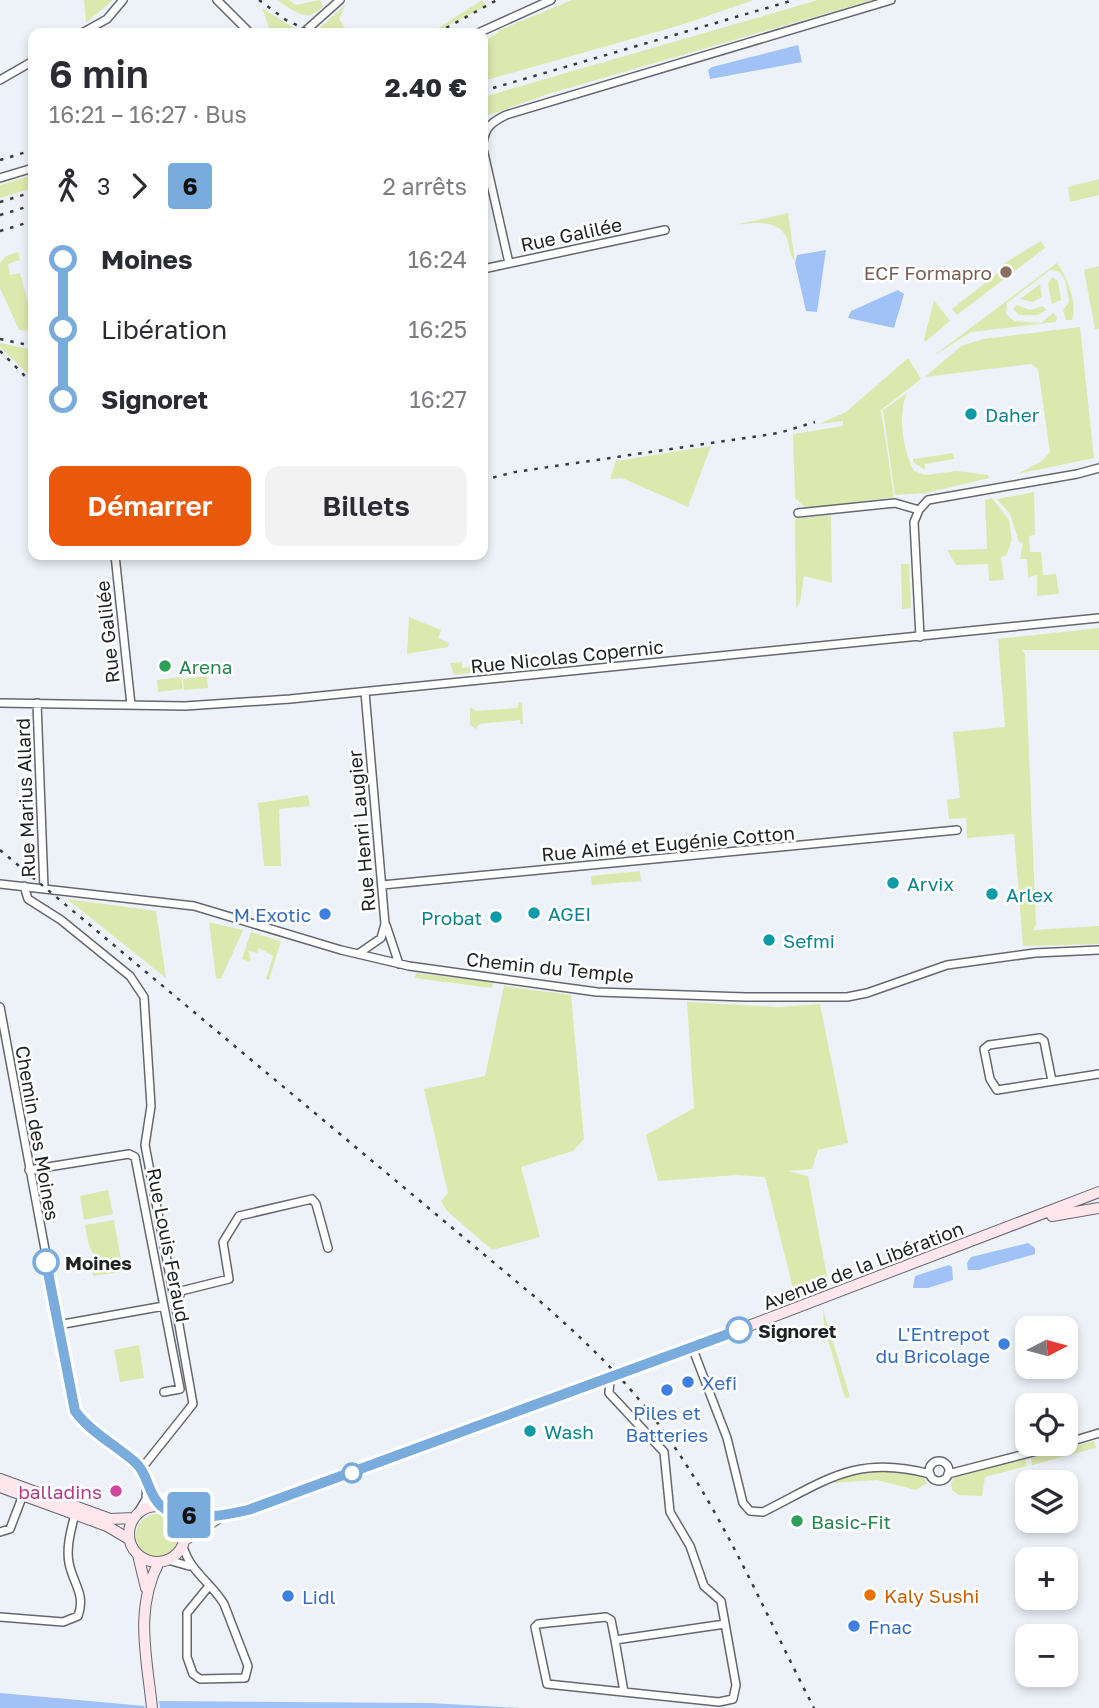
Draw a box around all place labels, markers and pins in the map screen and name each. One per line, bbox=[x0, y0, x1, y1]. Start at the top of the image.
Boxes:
place label: ECF Formapro bbox=[864, 261, 992, 284]
marker: ECF Formapro bbox=[998, 264, 1014, 280]
place label: Daher bbox=[985, 403, 1040, 426]
marker: Daher bbox=[963, 406, 979, 422]
place label: Arena bbox=[179, 655, 232, 678]
marker: Arena bbox=[157, 658, 173, 674]
place label: Arvix bbox=[907, 872, 954, 895]
marker: Arvix bbox=[885, 875, 901, 891]
place label: Arlex bbox=[1006, 883, 1053, 906]
marker: Arlex bbox=[984, 886, 1000, 902]
place label: AGEI bbox=[548, 902, 591, 925]
place label: M Exotic bbox=[234, 903, 311, 926]
marker: AGEI bbox=[526, 905, 542, 921]
marker: M Exotic bbox=[317, 906, 333, 922]
place label: Probat bbox=[421, 906, 482, 929]
marker: Probat bbox=[488, 909, 504, 925]
place label: Sefmi bbox=[783, 929, 835, 952]
marker: Sefmi bbox=[761, 932, 777, 948]
marker: Moines bbox=[33, 1249, 59, 1275]
place label: Moines bbox=[65, 1251, 132, 1274]
marker: Signoret bbox=[726, 1317, 752, 1343]
place label: Signoret bbox=[758, 1319, 837, 1342]
place label: L'Entrepot du Bricolage bbox=[876, 1322, 990, 1367]
marker: L'Entrepot du Bricolage bbox=[996, 1336, 1012, 1352]
place label: Xefi bbox=[702, 1371, 737, 1394]
marker: Xefi bbox=[680, 1374, 696, 1390]
marker: Piles et Batteries bbox=[659, 1382, 675, 1398]
place label: Piles et Batteries bbox=[626, 1401, 708, 1446]
place label: Wash bbox=[544, 1420, 594, 1443]
marker: Wash bbox=[522, 1423, 538, 1439]
unlabelled marker bbox=[342, 1463, 362, 1483]
place label: balladins bbox=[18, 1480, 102, 1503]
marker: balladins bbox=[108, 1483, 124, 1499]
place label: Basic-Fit bbox=[811, 1510, 891, 1533]
marker: Basic-Fit bbox=[789, 1513, 805, 1529]
place label: Kaly Sushi bbox=[884, 1584, 979, 1607]
place label: Lidl bbox=[302, 1585, 336, 1608]
marker: Kaly Sushi bbox=[862, 1587, 878, 1603]
marker: Lidl bbox=[280, 1588, 296, 1604]
place label: Fnac bbox=[868, 1615, 912, 1638]
marker: Fnac bbox=[846, 1618, 862, 1634]

